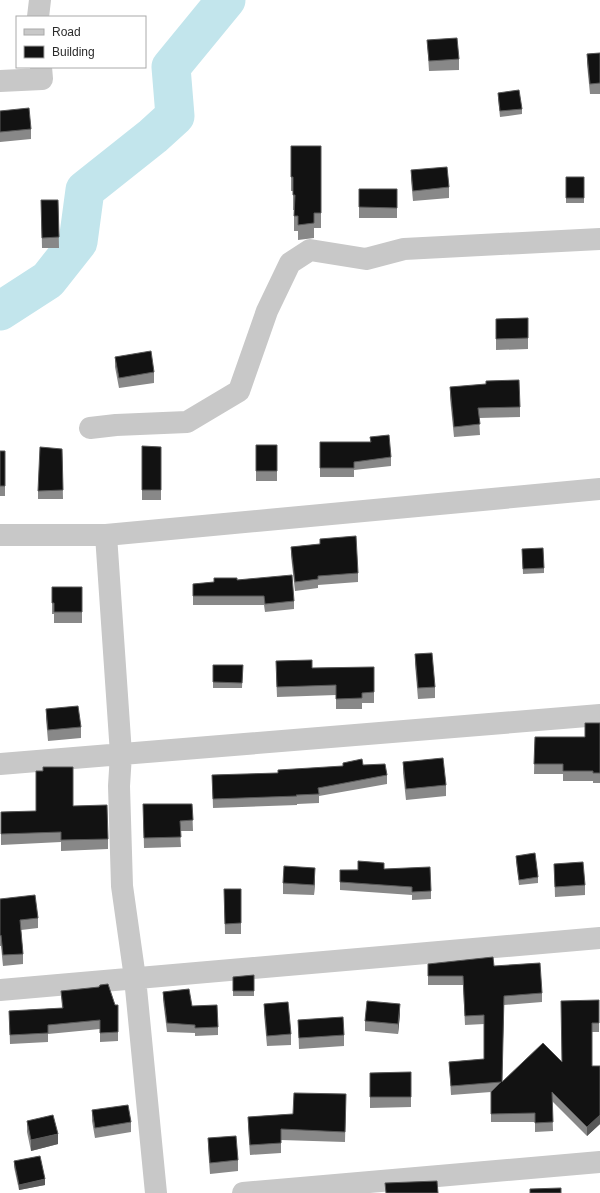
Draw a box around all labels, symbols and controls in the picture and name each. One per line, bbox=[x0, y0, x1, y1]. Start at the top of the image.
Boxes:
legend bbox=[16, 16, 146, 68]
text: Road bbox=[52, 25, 81, 39]
text: Building bbox=[52, 45, 95, 59]

